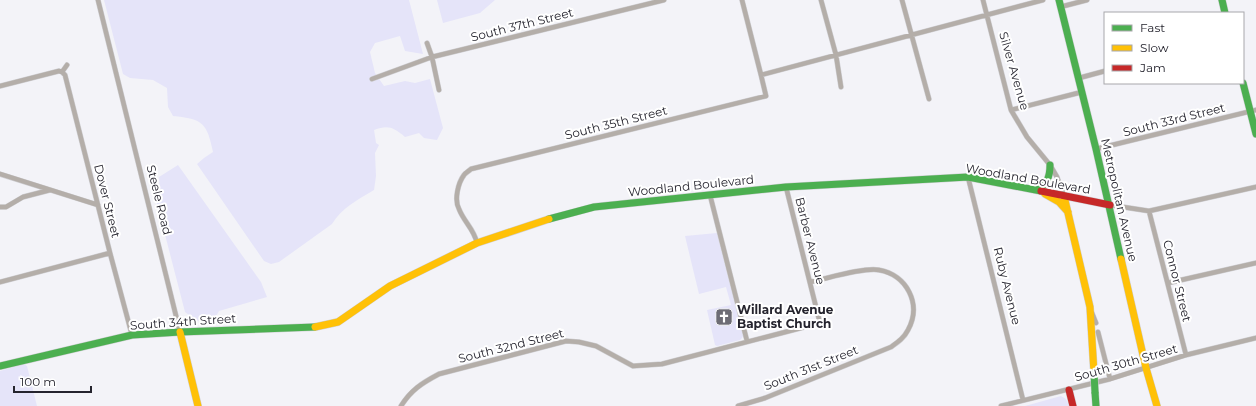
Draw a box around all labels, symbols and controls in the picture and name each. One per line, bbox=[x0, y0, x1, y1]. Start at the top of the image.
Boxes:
street label: South 37th Street bbox=[469, 5, 575, 44]
legend bbox=[1104, 12, 1244, 84]
text: Fast bbox=[1140, 20, 1165, 35]
street label: Silver Avenue bbox=[996, 30, 1033, 112]
text: Slow bbox=[1140, 40, 1169, 55]
text: Jam bbox=[1139, 60, 1166, 75]
street label: South 33rd Street bbox=[1121, 100, 1227, 139]
street label: South 35th Street bbox=[563, 103, 669, 142]
street label: Metropolitan Avenue bbox=[1098, 137, 1141, 263]
street label: Woodland Boulevard bbox=[964, 160, 1092, 197]
street label: Dover Street bbox=[91, 163, 124, 239]
street label: Steele Road bbox=[144, 163, 175, 236]
street label: Woodland Boulevard bbox=[627, 171, 755, 200]
street label: Barber Avenue bbox=[792, 196, 829, 286]
street label: Connor Street bbox=[1160, 238, 1195, 323]
street label: Ruby Avenue bbox=[991, 245, 1024, 326]
place label: Willard Avenue Baptist Church bbox=[737, 302, 834, 331]
church icon: Willard Avenue Baptist Church bbox=[714, 307, 734, 327]
street label: South 34th Street bbox=[129, 310, 237, 333]
street label: South 32nd Street bbox=[457, 325, 565, 366]
street label: South 30th Street bbox=[1073, 341, 1179, 384]
street label: South 31st Street bbox=[761, 342, 860, 393]
scale bar bbox=[14, 368, 91, 394]
text: 100 m bbox=[20, 374, 56, 389]

